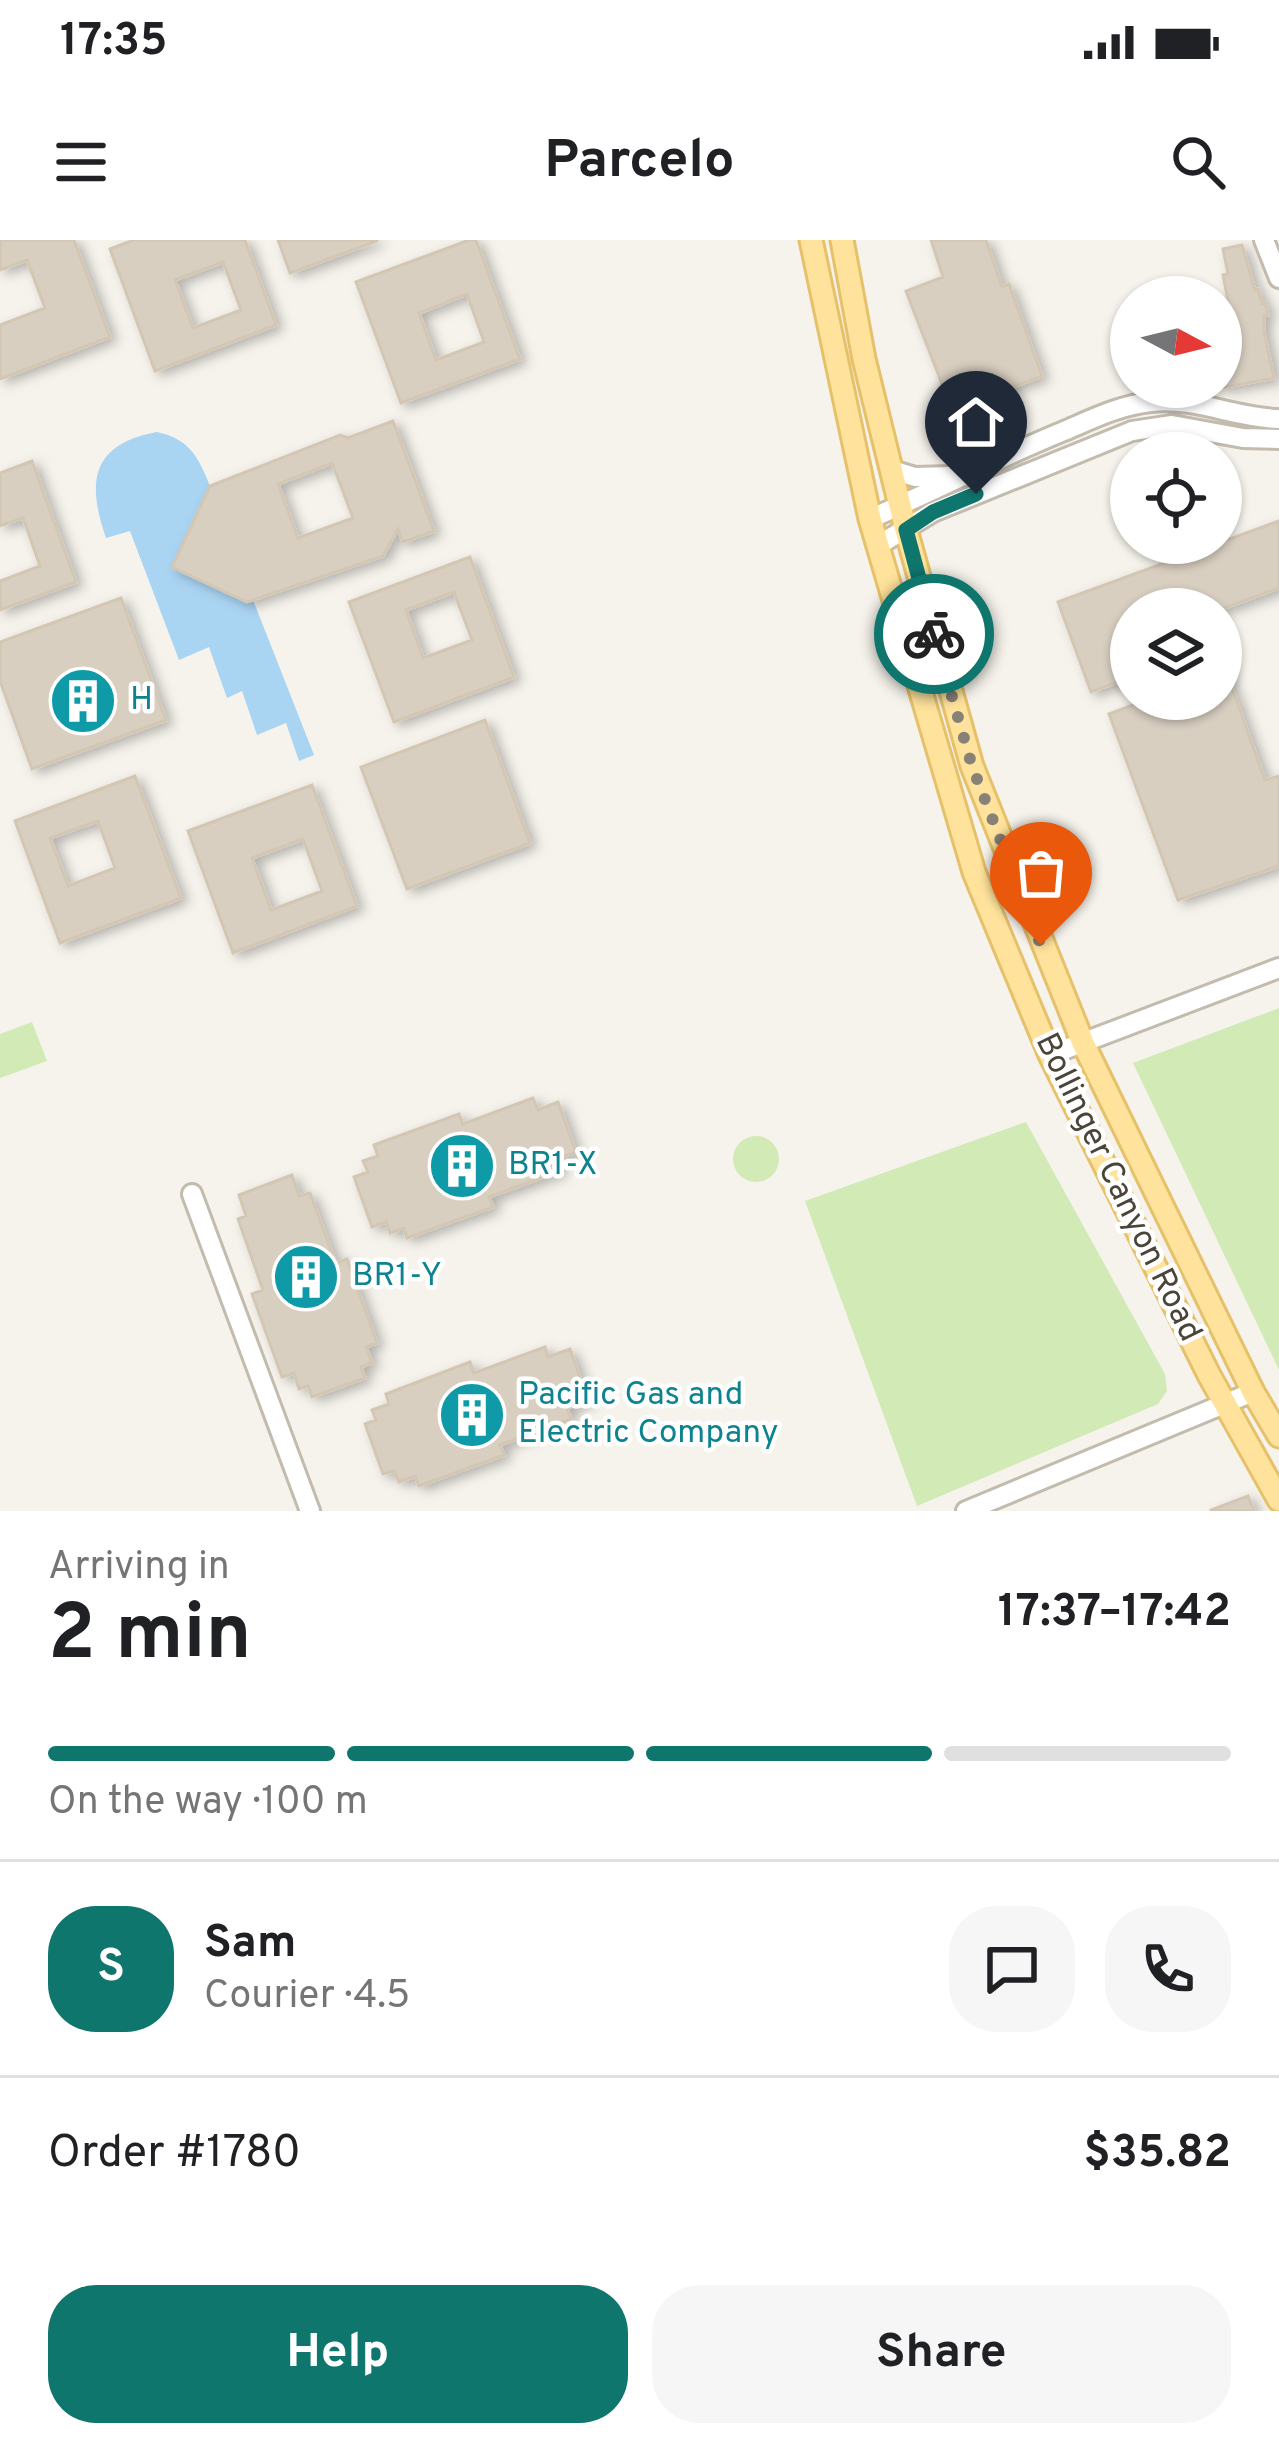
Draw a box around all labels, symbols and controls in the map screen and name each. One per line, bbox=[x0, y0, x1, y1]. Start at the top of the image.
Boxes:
text: 17:35 bbox=[60, 14, 168, 71]
text: Parcelo bbox=[544, 128, 735, 197]
icon: menu bbox=[48, 129, 114, 195]
icon: search bbox=[1165, 129, 1231, 195]
north arrow bbox=[1110, 276, 1242, 408]
map controls bbox=[1110, 276, 1242, 720]
pin bbox=[925, 371, 1027, 494]
icon: home bbox=[943, 389, 1009, 455]
button: locate bbox=[1110, 432, 1242, 564]
courier bbox=[874, 574, 994, 694]
button: layers bbox=[1110, 588, 1242, 720]
icon: bike bbox=[901, 601, 967, 667]
building icon: H bbox=[48, 666, 118, 736]
place label: H bbox=[130, 680, 153, 722]
pin bbox=[990, 822, 1092, 945]
icon: bag bbox=[1008, 840, 1074, 906]
street label: Bollinger Canyon Road bbox=[1024, 1027, 1210, 1349]
building icon: BR1-X bbox=[427, 1131, 497, 1201]
place label: BR1-X bbox=[508, 1145, 597, 1187]
building icon: BR1-Y bbox=[271, 1242, 341, 1312]
place label: BR1-Y bbox=[352, 1256, 442, 1298]
place label: Pacific Gas and Electric Company bbox=[518, 1375, 778, 1455]
building icon: Pacific Gas and Electric Company bbox=[437, 1380, 507, 1450]
text: Arriving in bbox=[48, 1544, 230, 1593]
text: 17:37–17:42 bbox=[998, 1585, 1231, 1642]
text: 2 min bbox=[48, 1588, 252, 1687]
text: On the way · 100 m bbox=[48, 1779, 368, 1828]
button: chat bbox=[949, 1906, 1075, 2032]
button: phone bbox=[1105, 1906, 1231, 2032]
text: Sam bbox=[204, 1916, 296, 1973]
text: S bbox=[97, 1940, 125, 1997]
text: Courier · 4.5 bbox=[204, 1973, 410, 2022]
text: Order #1780 bbox=[48, 2126, 301, 2183]
text: $35.82 bbox=[1084, 2126, 1231, 2183]
button: Help bbox=[48, 2285, 628, 2423]
button: Share bbox=[652, 2285, 1231, 2423]

